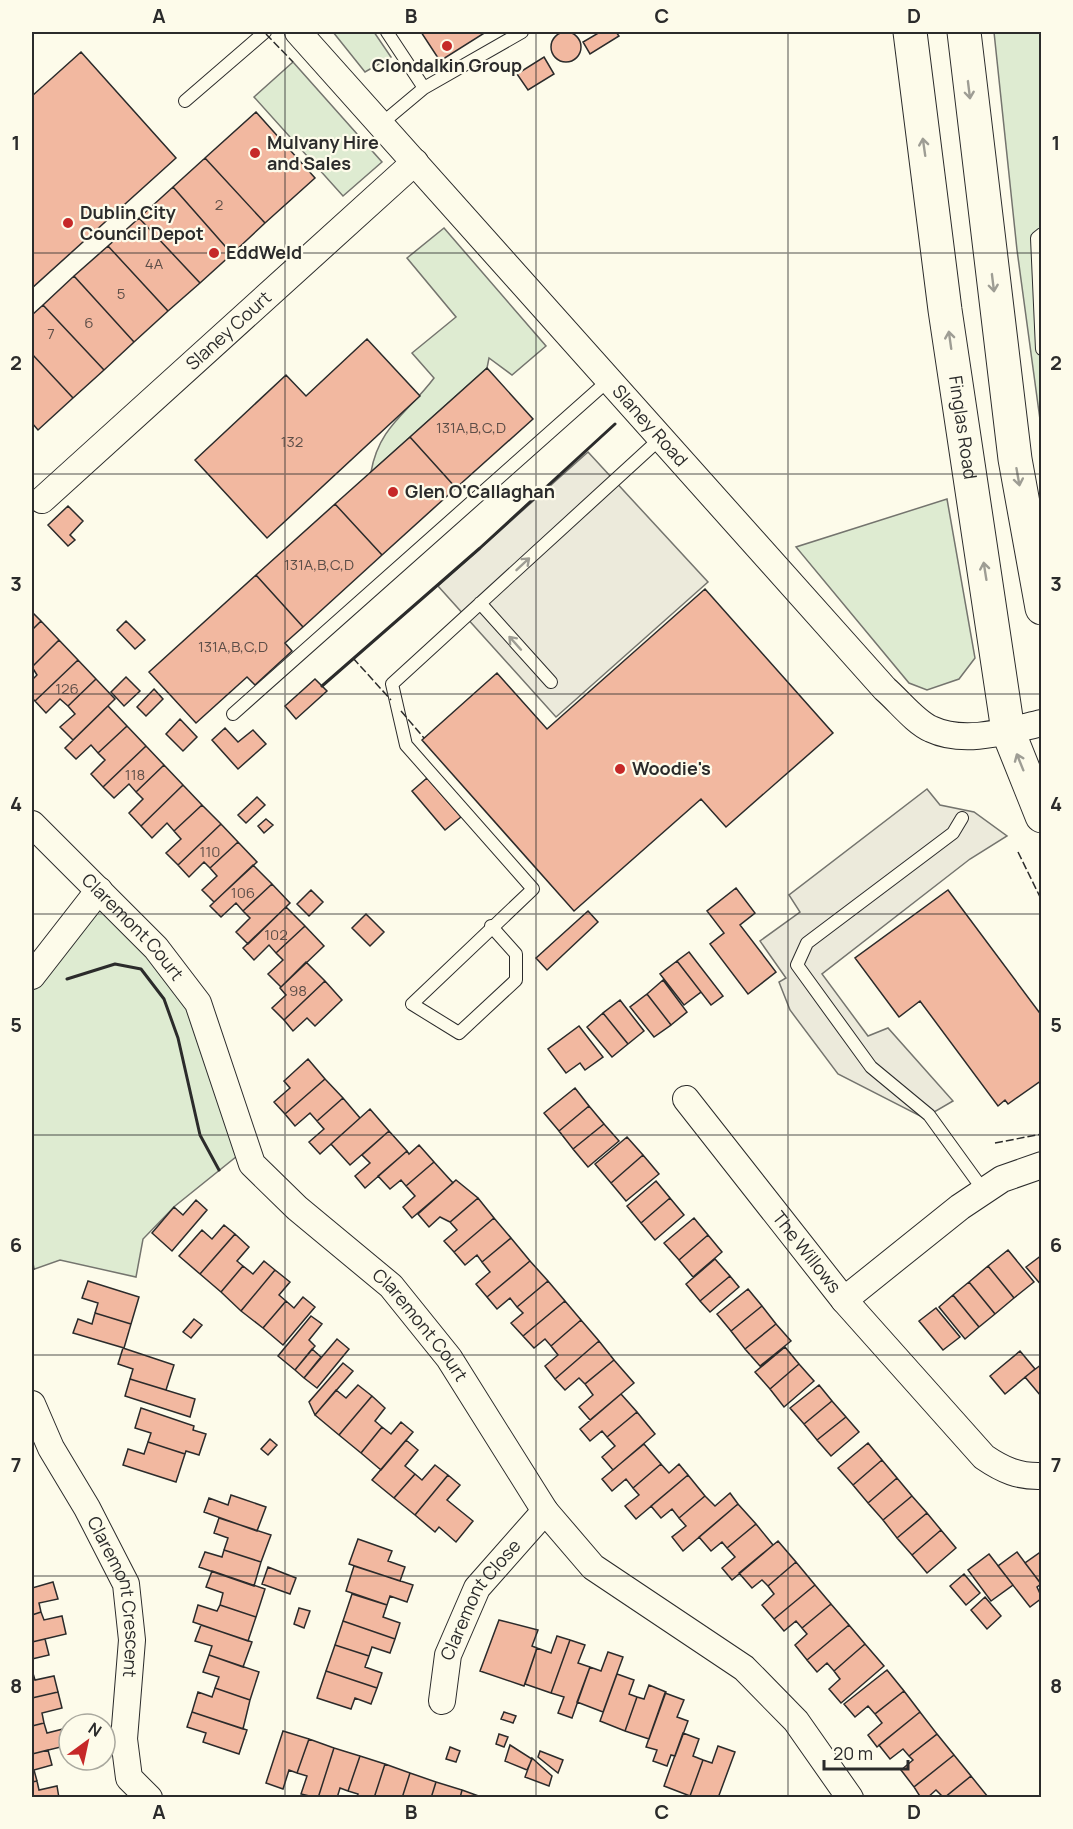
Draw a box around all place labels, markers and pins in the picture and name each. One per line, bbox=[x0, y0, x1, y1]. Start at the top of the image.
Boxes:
marker: Clondalkin Group bbox=[440, 39, 454, 53]
place label: Clondalkin Group bbox=[372, 53, 522, 77]
place label: Mulvany Hire and Sales bbox=[267, 130, 379, 175]
marker: Mulvany Hire and Sales bbox=[248, 146, 262, 160]
place label: Dublin City Council Depot bbox=[80, 200, 204, 245]
marker: Dublin City Council Depot bbox=[61, 216, 75, 230]
place label: EddWeld bbox=[226, 240, 302, 264]
marker: EddWeld bbox=[207, 246, 221, 260]
place label: Glen O'Callaghan bbox=[405, 479, 555, 503]
marker: Glen O'Callaghan bbox=[386, 485, 400, 499]
place label: Woodie's bbox=[632, 756, 711, 780]
marker: Woodie's bbox=[613, 762, 627, 776]

